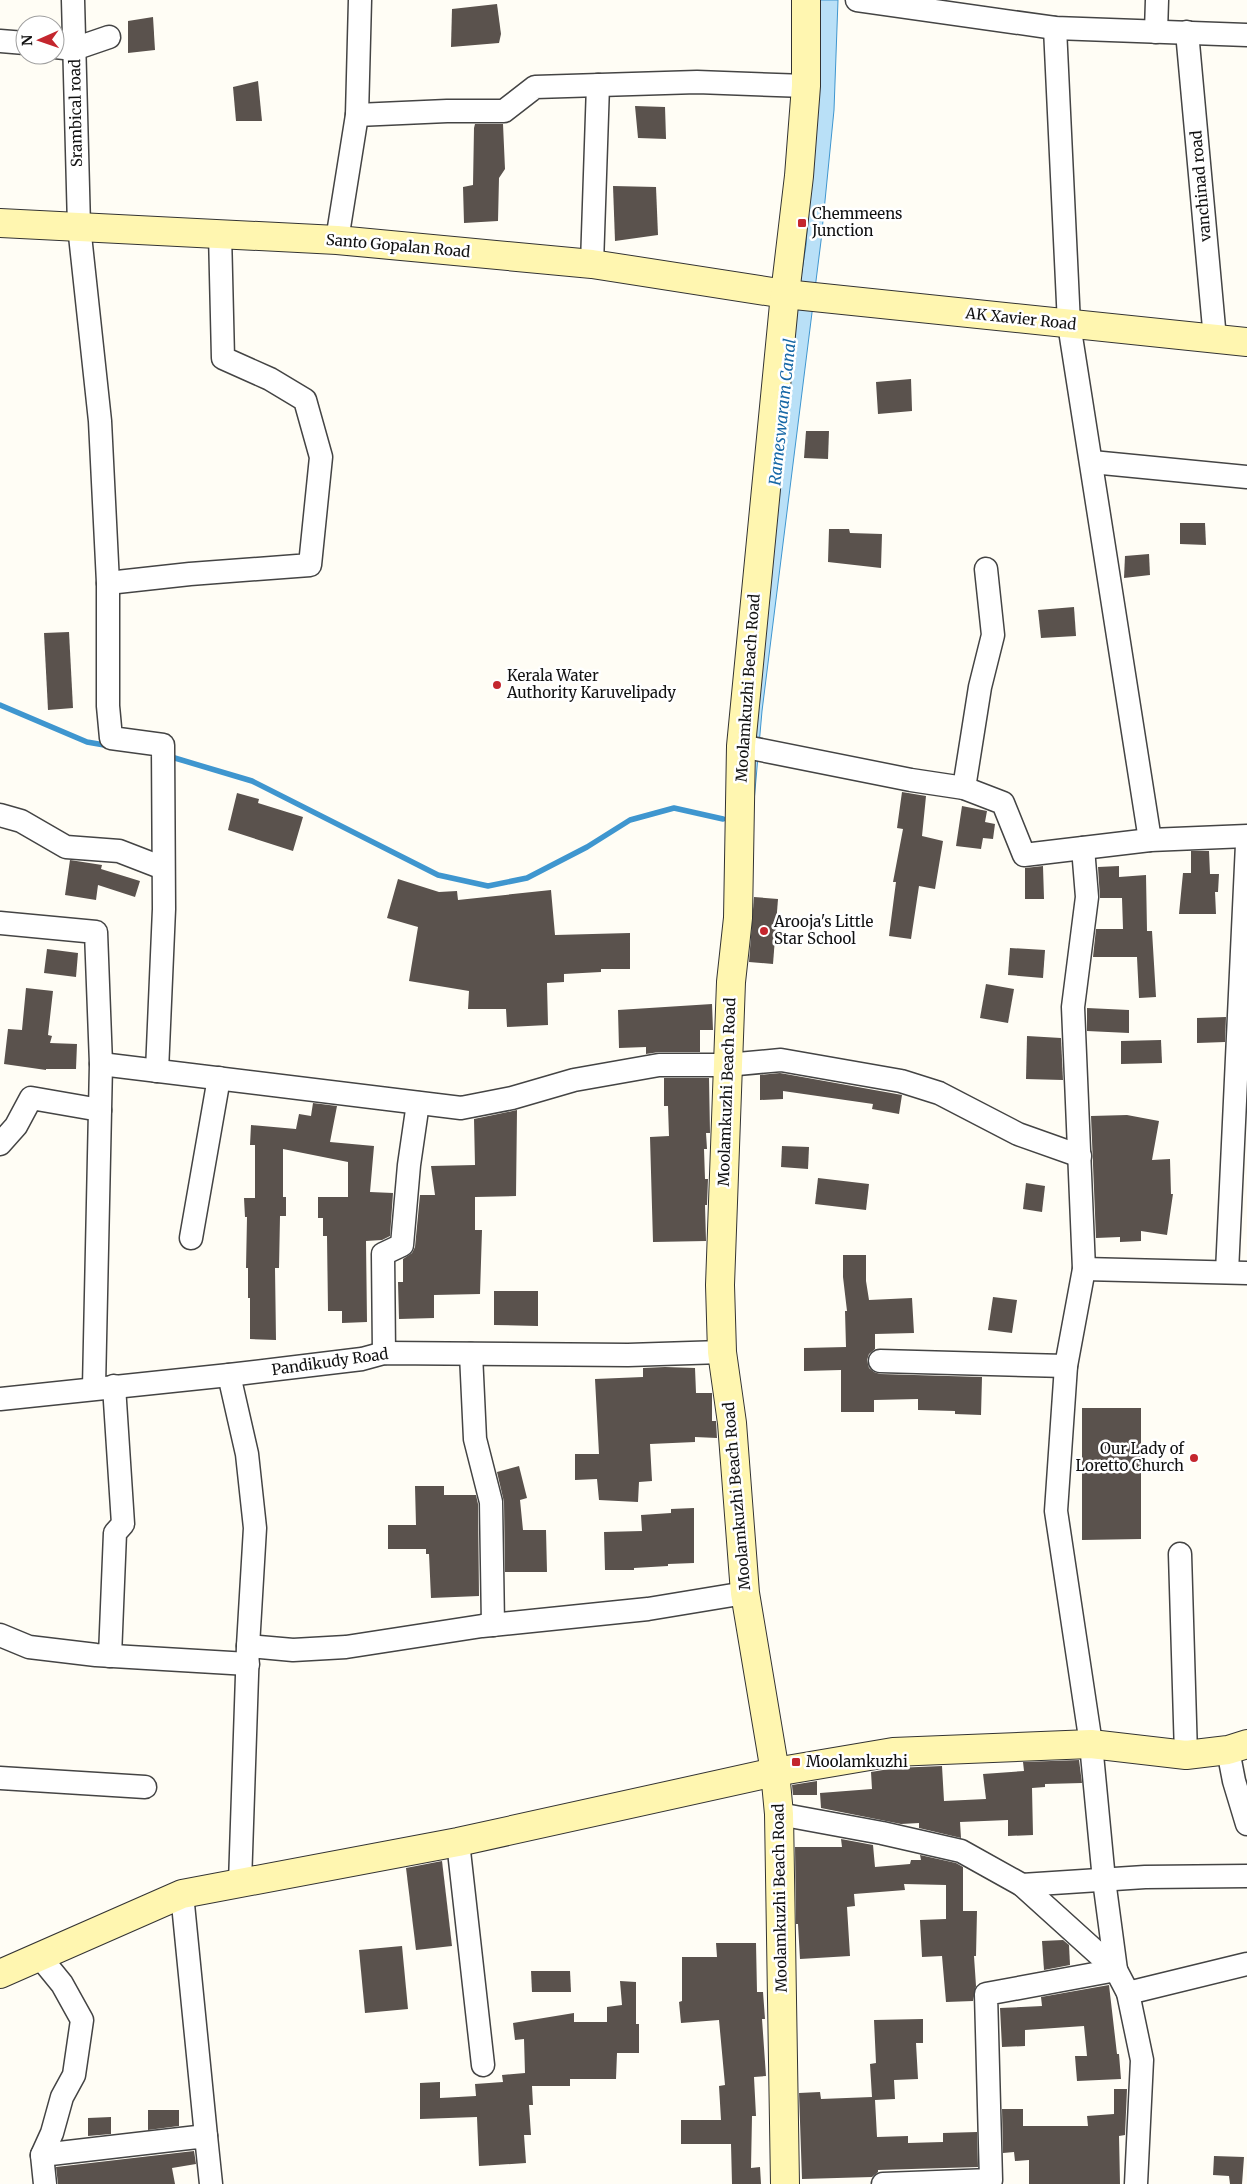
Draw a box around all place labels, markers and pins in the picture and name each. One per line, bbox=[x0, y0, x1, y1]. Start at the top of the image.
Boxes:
place label: Chemmeens Junction bbox=[811, 204, 902, 240]
marker: Chemmeens Junction bbox=[796, 217, 808, 229]
place label: Kerala Water Authority Karuvelipady bbox=[506, 666, 676, 702]
marker: Kerala Water Authority Karuvelipady bbox=[491, 679, 503, 691]
place label: Arooja's Little Star School bbox=[773, 912, 873, 948]
marker: Arooja's Little Star School bbox=[758, 925, 770, 937]
place label: Our Lady of Loretto Church bbox=[1076, 1439, 1185, 1475]
marker: Our Lady of Loretto Church bbox=[1188, 1452, 1200, 1464]
place label: Moolamkuzhi bbox=[806, 1752, 908, 1771]
marker: Moolamkuzhi bbox=[790, 1756, 802, 1768]

